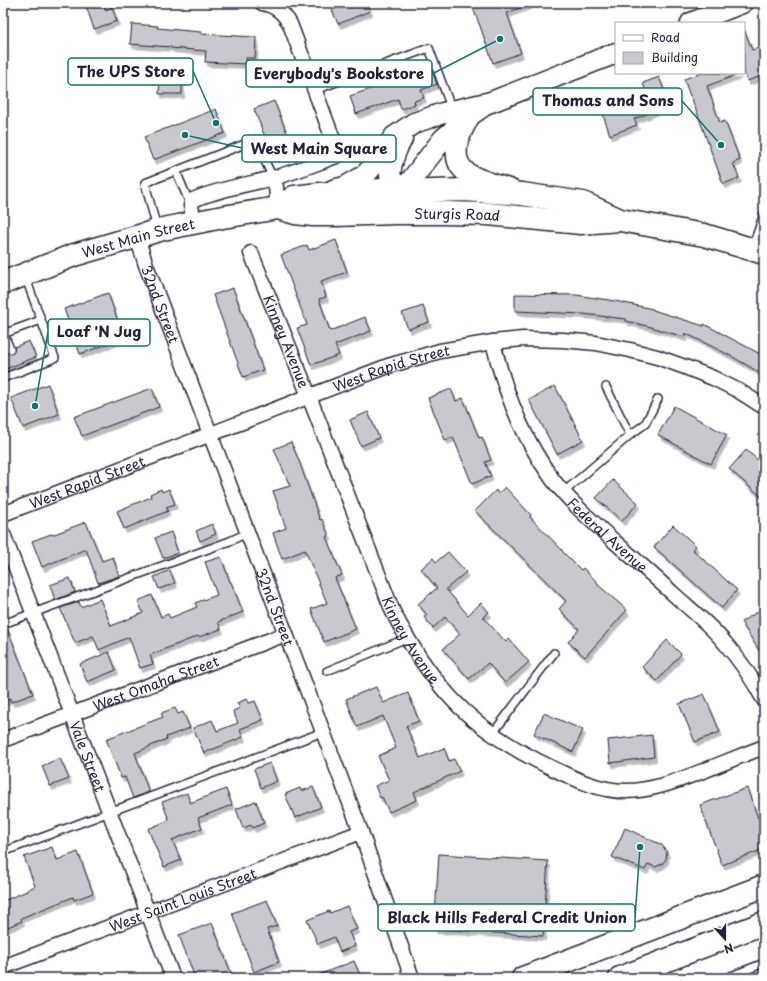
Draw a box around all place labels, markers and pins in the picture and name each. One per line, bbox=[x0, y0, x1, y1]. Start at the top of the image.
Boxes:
callout: The UPS Store bbox=[68, 58, 193, 85]
callout: Everybody's Bookstore bbox=[246, 60, 432, 87]
callout: Thomas and Sons bbox=[533, 88, 682, 115]
callout: West Main Square bbox=[242, 135, 396, 162]
callout: Loaf 'N Jug bbox=[48, 319, 150, 346]
callout: Black Hills Federal Credit Union bbox=[378, 904, 635, 931]

